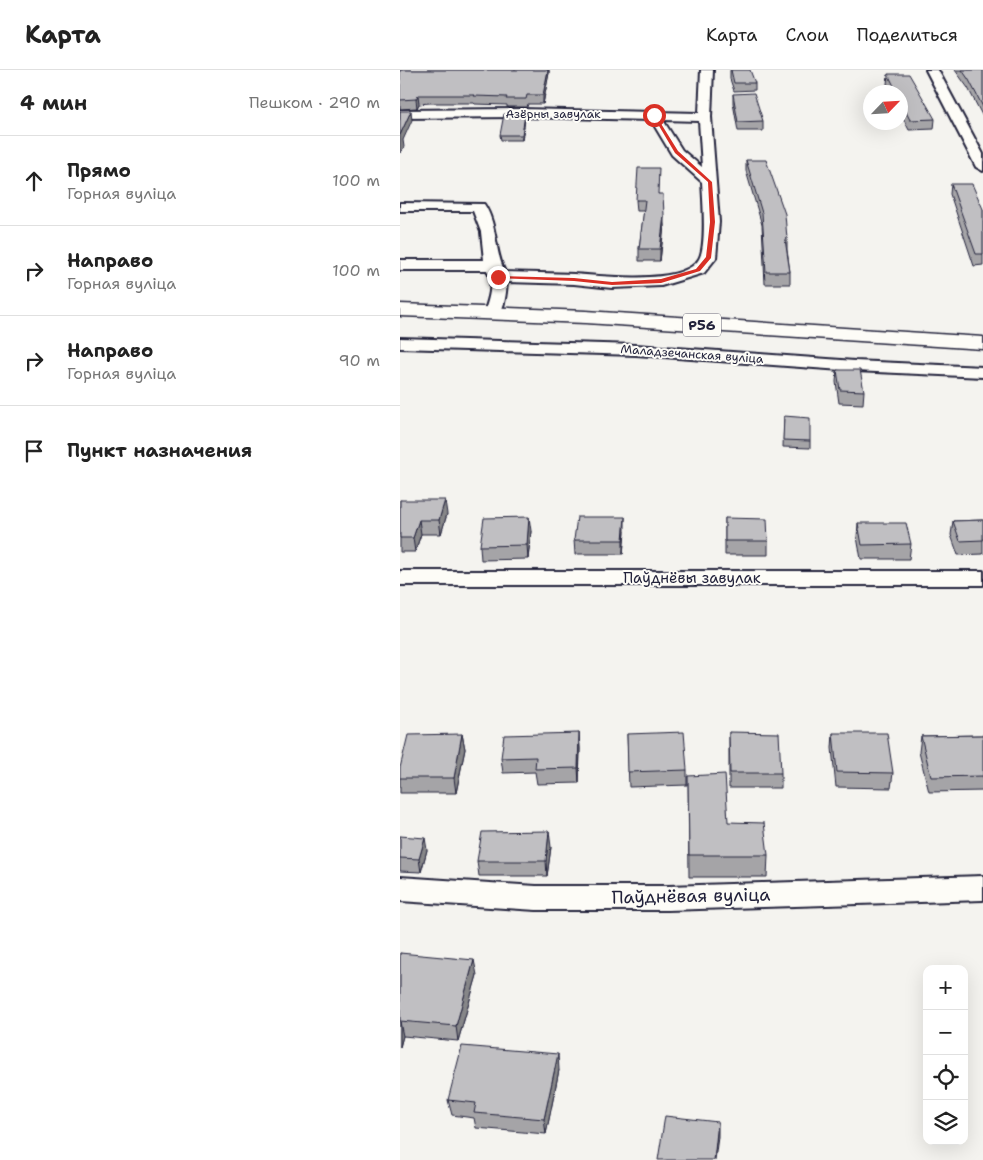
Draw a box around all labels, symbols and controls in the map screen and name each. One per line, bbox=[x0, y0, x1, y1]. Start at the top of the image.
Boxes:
text: Карта bbox=[25, 19, 101, 51]
text: Карта bbox=[706, 23, 757, 47]
text: Слои bbox=[785, 23, 829, 47]
text: Поделиться bbox=[857, 23, 958, 47]
north arrow bbox=[863, 85, 908, 130]
text: 4 мин bbox=[20, 89, 87, 117]
text: Пешком · 290 m bbox=[249, 92, 380, 113]
route start bbox=[643, 104, 666, 127]
street label: Азёрны завулак bbox=[505, 106, 601, 122]
text: Прямо bbox=[67, 158, 131, 183]
icon: ahead bbox=[20, 167, 48, 195]
text: 100 m bbox=[332, 170, 380, 191]
text: Горная вуліца bbox=[67, 183, 176, 204]
text: Направо bbox=[67, 248, 153, 273]
icon: right bbox=[20, 257, 48, 285]
text: 100 m bbox=[332, 260, 380, 281]
route end bbox=[487, 266, 510, 289]
text: Горная вуліца bbox=[67, 273, 176, 294]
road number: Р56 bbox=[683, 314, 721, 336]
text: Направо bbox=[67, 338, 153, 363]
street label: Маладзечанская вуліца bbox=[620, 341, 764, 367]
icon: right bbox=[20, 347, 48, 375]
text: 90 m bbox=[339, 350, 380, 371]
text: Горная вуліца bbox=[67, 363, 176, 384]
icon: arrive bbox=[20, 437, 48, 465]
text: Пункт назначения bbox=[67, 438, 252, 463]
street label: Паўднёвы завулак bbox=[623, 568, 761, 588]
street label: Паўднёвая вуліца bbox=[611, 883, 771, 909]
map controls bbox=[923, 965, 968, 1145]
button: + bbox=[923, 965, 968, 1010]
button: − bbox=[923, 1010, 968, 1055]
button: locate bbox=[923, 1055, 968, 1100]
button: layers bbox=[923, 1100, 968, 1145]

